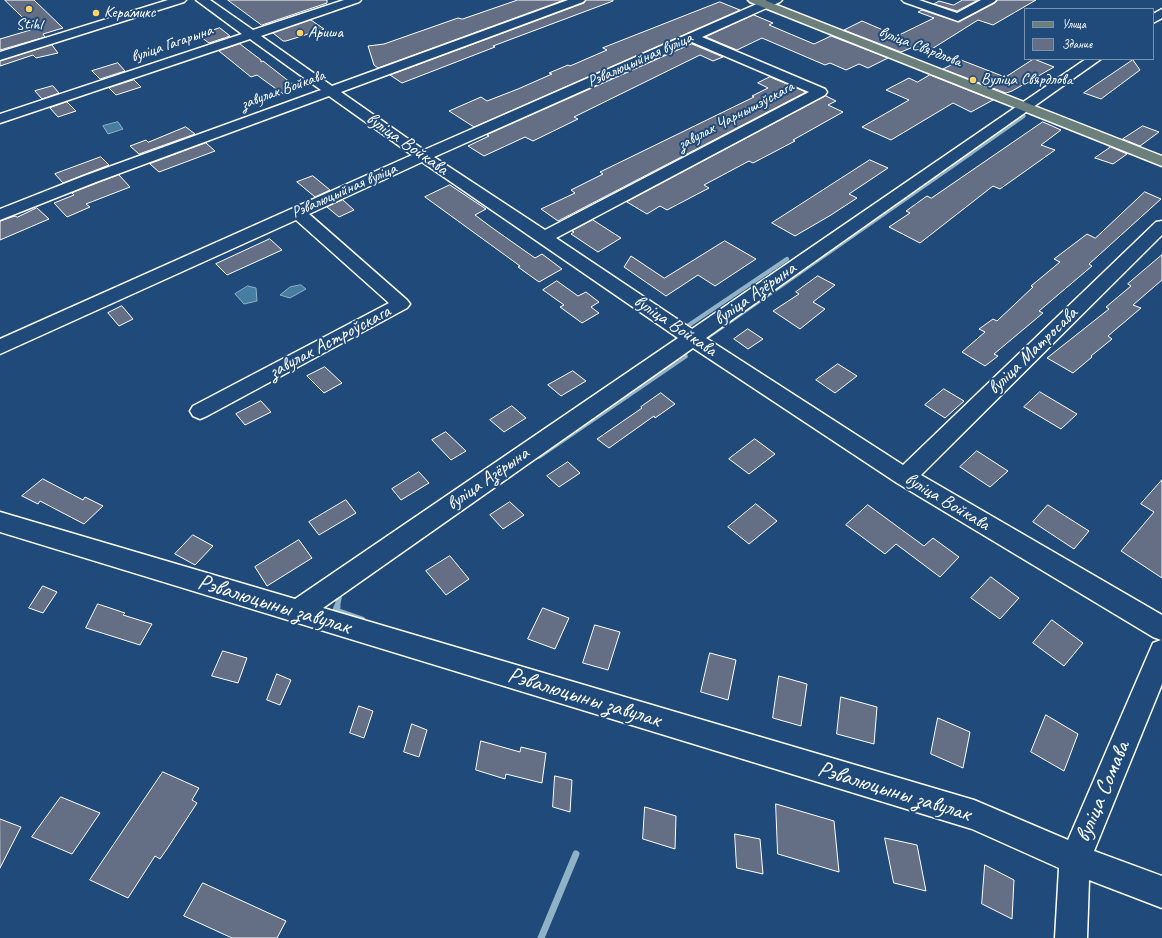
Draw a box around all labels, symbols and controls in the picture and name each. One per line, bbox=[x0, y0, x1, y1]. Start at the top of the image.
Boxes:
place label: Керамикс bbox=[104, 3, 156, 23]
marker: Stihl bbox=[24, 4, 34, 14]
marker: Керамикс bbox=[91, 8, 101, 18]
legend bbox=[1024, 8, 1154, 60]
place label: Stihl bbox=[16, 15, 42, 35]
text: Улица bbox=[1062, 16, 1086, 32]
street label: вуліца Гагарына bbox=[129, 21, 215, 67]
street label: вуліца Свярдлова bbox=[876, 22, 964, 72]
place label: Ариша bbox=[308, 23, 343, 43]
marker: Ариша bbox=[295, 28, 305, 38]
street label: Рэвалюцыйная вуліца bbox=[585, 28, 695, 92]
text: Здание bbox=[1062, 36, 1092, 52]
street label: завулак Войкава bbox=[239, 66, 327, 114]
place label: Вуліца Свярдлова bbox=[981, 70, 1072, 90]
marker: Вуліца Свярдлова bbox=[968, 75, 978, 85]
street label: завулак Чарнышэўскага bbox=[675, 77, 797, 155]
street label: вуліца Войкава bbox=[362, 107, 452, 181]
street label: Рэвалюцыйная вуліца bbox=[289, 159, 399, 223]
street label: вуліца Азёрына bbox=[709, 257, 801, 331]
street label: вуліца Войкава bbox=[629, 290, 721, 362]
street label: завулак Астроўскага bbox=[265, 300, 395, 384]
street label: вуліца Матросава bbox=[983, 302, 1083, 400]
street label: вуліца Азёрына bbox=[442, 442, 534, 516]
street label: вуліца Войкава bbox=[900, 468, 994, 536]
street label: Рэвалюцыны завулак bbox=[194, 569, 354, 641]
street label: Рэвалюцыны завулак bbox=[504, 662, 664, 734]
street label: вуліца Сомава bbox=[1069, 737, 1137, 847]
street label: Рэвалюцыны завулак bbox=[814, 756, 974, 828]

